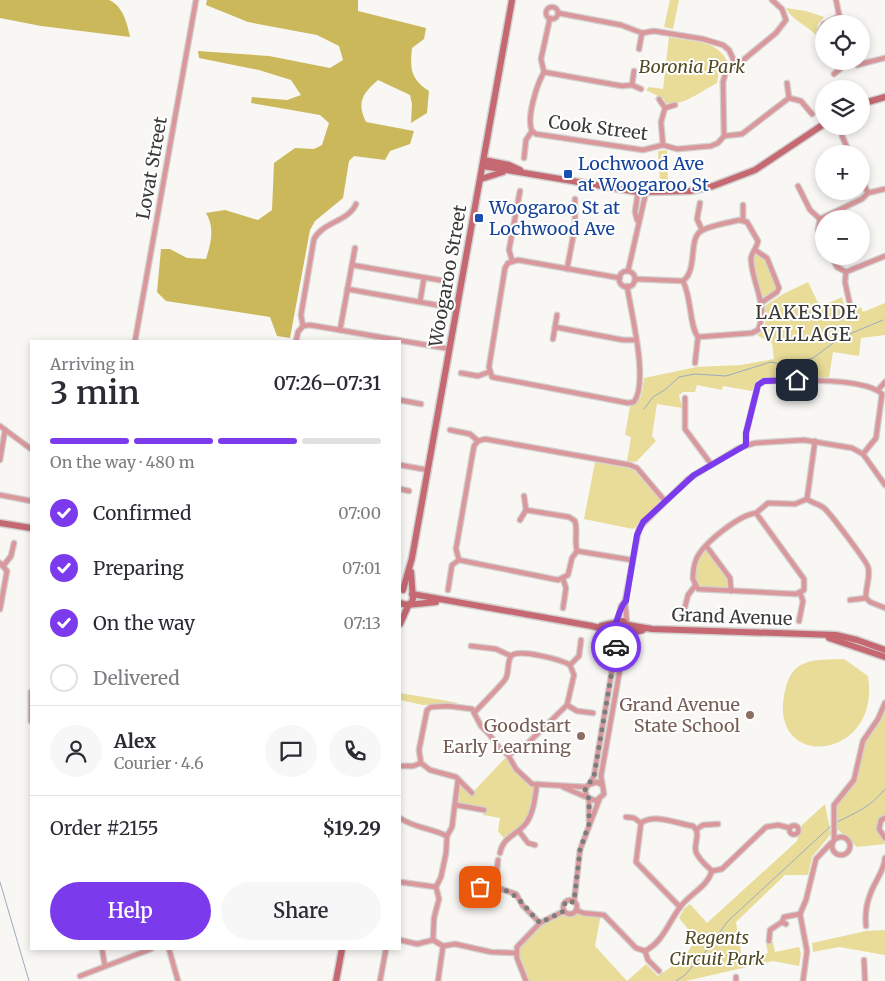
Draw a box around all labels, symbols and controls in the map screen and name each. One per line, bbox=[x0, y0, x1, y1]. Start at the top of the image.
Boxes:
map controls bbox=[815, 15, 870, 265]
button: locate bbox=[815, 15, 870, 70]
park label: Boronia Park bbox=[639, 55, 745, 78]
button: layers bbox=[815, 80, 870, 135]
street label: Cook Street bbox=[547, 110, 649, 145]
street label: Lovat Street bbox=[131, 115, 172, 221]
button: + bbox=[815, 145, 870, 200]
place label: Lochwood Ave at Woogaroo St bbox=[578, 152, 709, 196]
marker: Lochwood Ave at Woogaroo St bbox=[562, 168, 574, 180]
place label: Woogaroo St at Lochwood Ave bbox=[488, 196, 620, 240]
street label: Woogaroo Street bbox=[424, 203, 471, 350]
button: − bbox=[815, 210, 870, 265]
marker: Woogaroo St at Lochwood Ave bbox=[473, 212, 485, 224]
district label: LAKESIDE VILLAGE bbox=[755, 300, 859, 346]
text: Arriving in bbox=[50, 354, 135, 374]
pin bbox=[776, 359, 818, 401]
icon: home bbox=[783, 366, 811, 394]
text: 07:26–07:31 bbox=[273, 371, 381, 395]
text: 3 min bbox=[50, 373, 140, 413]
text: On the way · 480 m bbox=[50, 452, 195, 472]
icon: check bbox=[50, 499, 78, 527]
text: Confirmed bbox=[93, 501, 191, 525]
text: 07:00 bbox=[338, 503, 381, 523]
icon: check bbox=[50, 554, 78, 582]
text: Preparing bbox=[93, 556, 184, 580]
text: 07:01 bbox=[342, 558, 381, 578]
street label: Grand Avenue bbox=[671, 603, 793, 630]
icon: check bbox=[50, 609, 78, 637]
text: On the way bbox=[93, 611, 195, 635]
text: 07:13 bbox=[343, 613, 381, 633]
courier bbox=[591, 622, 641, 672]
icon: car bbox=[602, 633, 630, 661]
text: Delivered bbox=[93, 666, 180, 690]
place label: Grand Avenue State School bbox=[619, 693, 740, 737]
marker: Grand Avenue State School bbox=[744, 709, 756, 721]
place label: Goodstart Early Learning bbox=[443, 714, 571, 758]
button: person bbox=[50, 725, 102, 777]
button: chat bbox=[265, 725, 317, 777]
button: phone bbox=[329, 725, 381, 777]
text: Alex bbox=[114, 729, 156, 753]
marker: Goodstart Early Learning bbox=[575, 730, 587, 742]
text: Courier · 4.6 bbox=[114, 753, 204, 773]
text: Order #2155 bbox=[50, 816, 159, 840]
text: $19.29 bbox=[322, 816, 381, 840]
pin bbox=[459, 866, 501, 908]
icon: bag bbox=[466, 873, 494, 901]
button: Help bbox=[50, 882, 211, 940]
button: Share bbox=[221, 882, 381, 940]
park label: Regents Circuit Park bbox=[669, 926, 765, 970]

